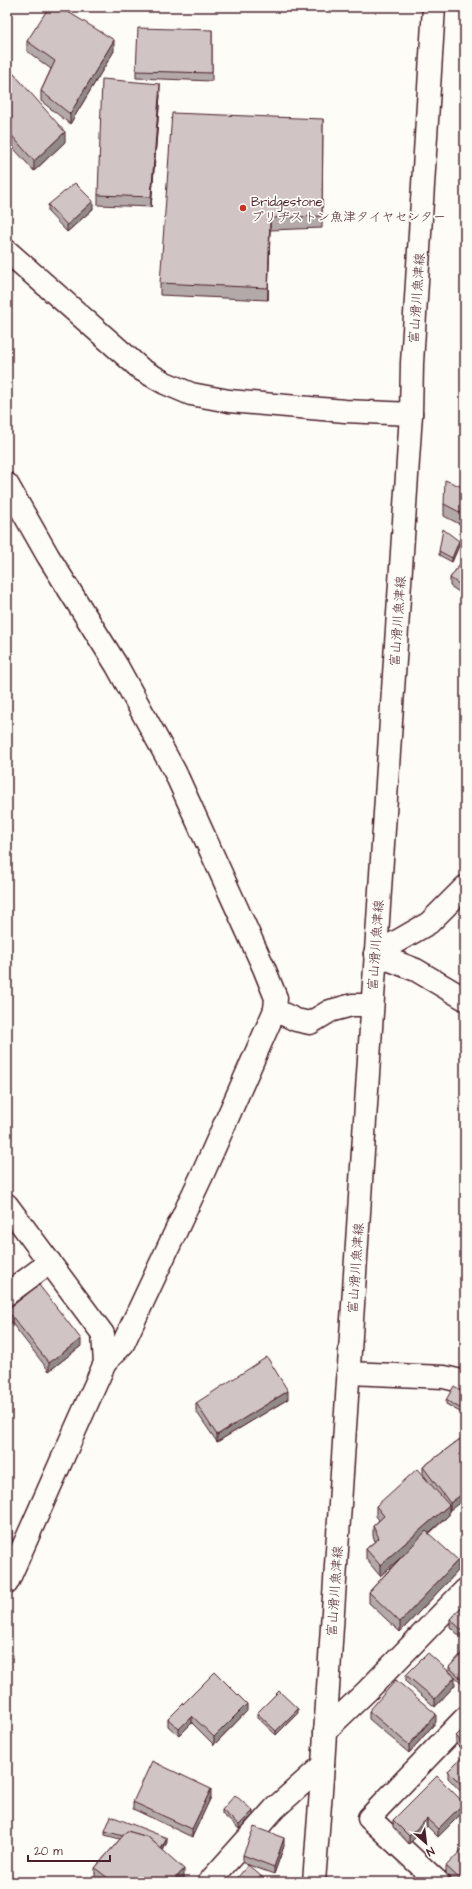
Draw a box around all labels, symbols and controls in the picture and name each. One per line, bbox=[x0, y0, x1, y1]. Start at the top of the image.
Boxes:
place label: Bridgestone ブリヂストン魚津タイヤセンター bbox=[251, 193, 446, 226]
marker: Bridgestone ブリヂストン魚津タイヤセンター bbox=[238, 203, 248, 213]
street label: 富山滑川魚津線 bbox=[405, 251, 429, 344]
street label: 富山滑川魚津線 bbox=[386, 574, 410, 667]
street label: 富山滑川魚津線 bbox=[364, 898, 388, 991]
street label: 富山滑川魚津線 bbox=[344, 1221, 368, 1314]
street label: 富山滑川魚津線 bbox=[323, 1544, 347, 1637]
north arrow bbox=[406, 1823, 446, 1863]
scale bar bbox=[28, 1837, 110, 1863]
text: 20 m bbox=[34, 1843, 63, 1860]
text: N bbox=[424, 1843, 437, 1860]

